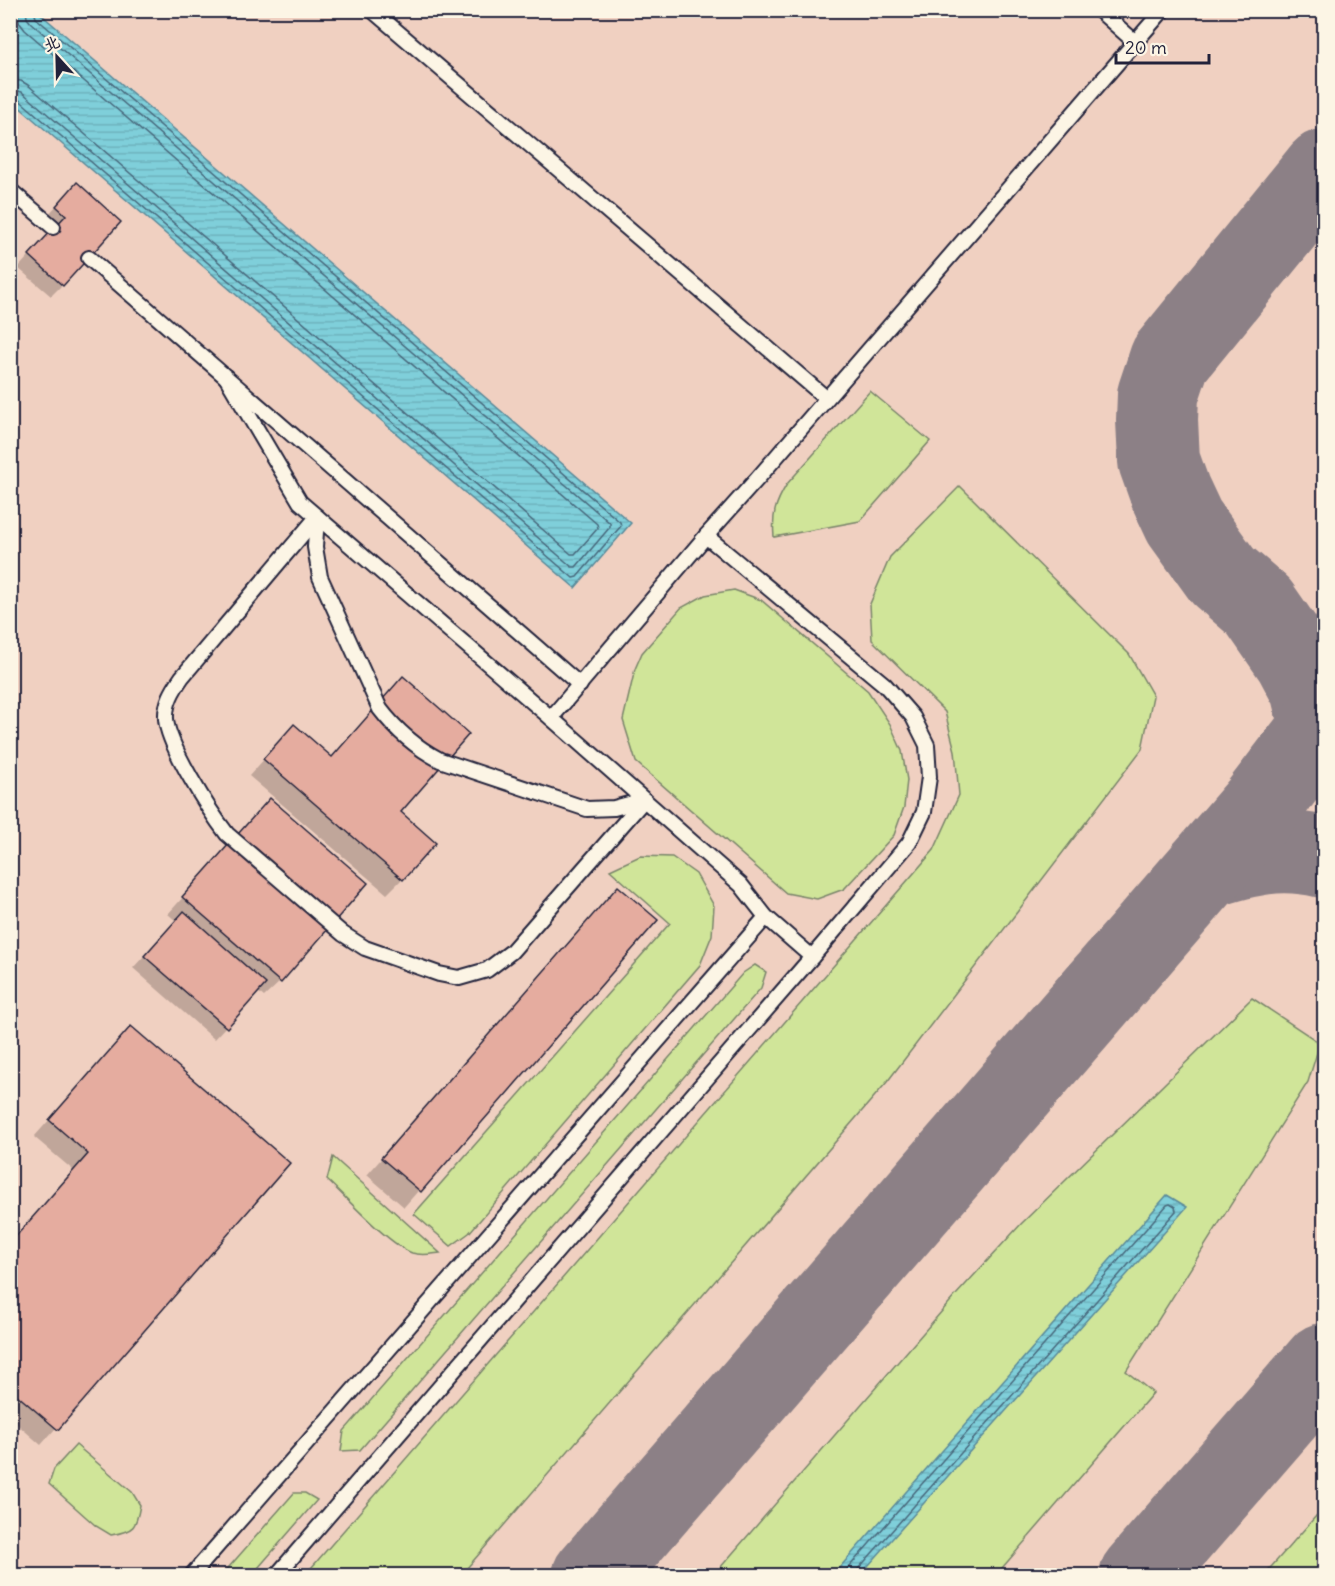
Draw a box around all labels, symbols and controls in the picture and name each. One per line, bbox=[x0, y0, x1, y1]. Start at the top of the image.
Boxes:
north arrow bbox=[27, 27, 87, 87]
scale bar bbox=[1116, 27, 1209, 65]
text: 北 bbox=[40, 31, 63, 55]
text: 20 m bbox=[1125, 36, 1167, 59]

